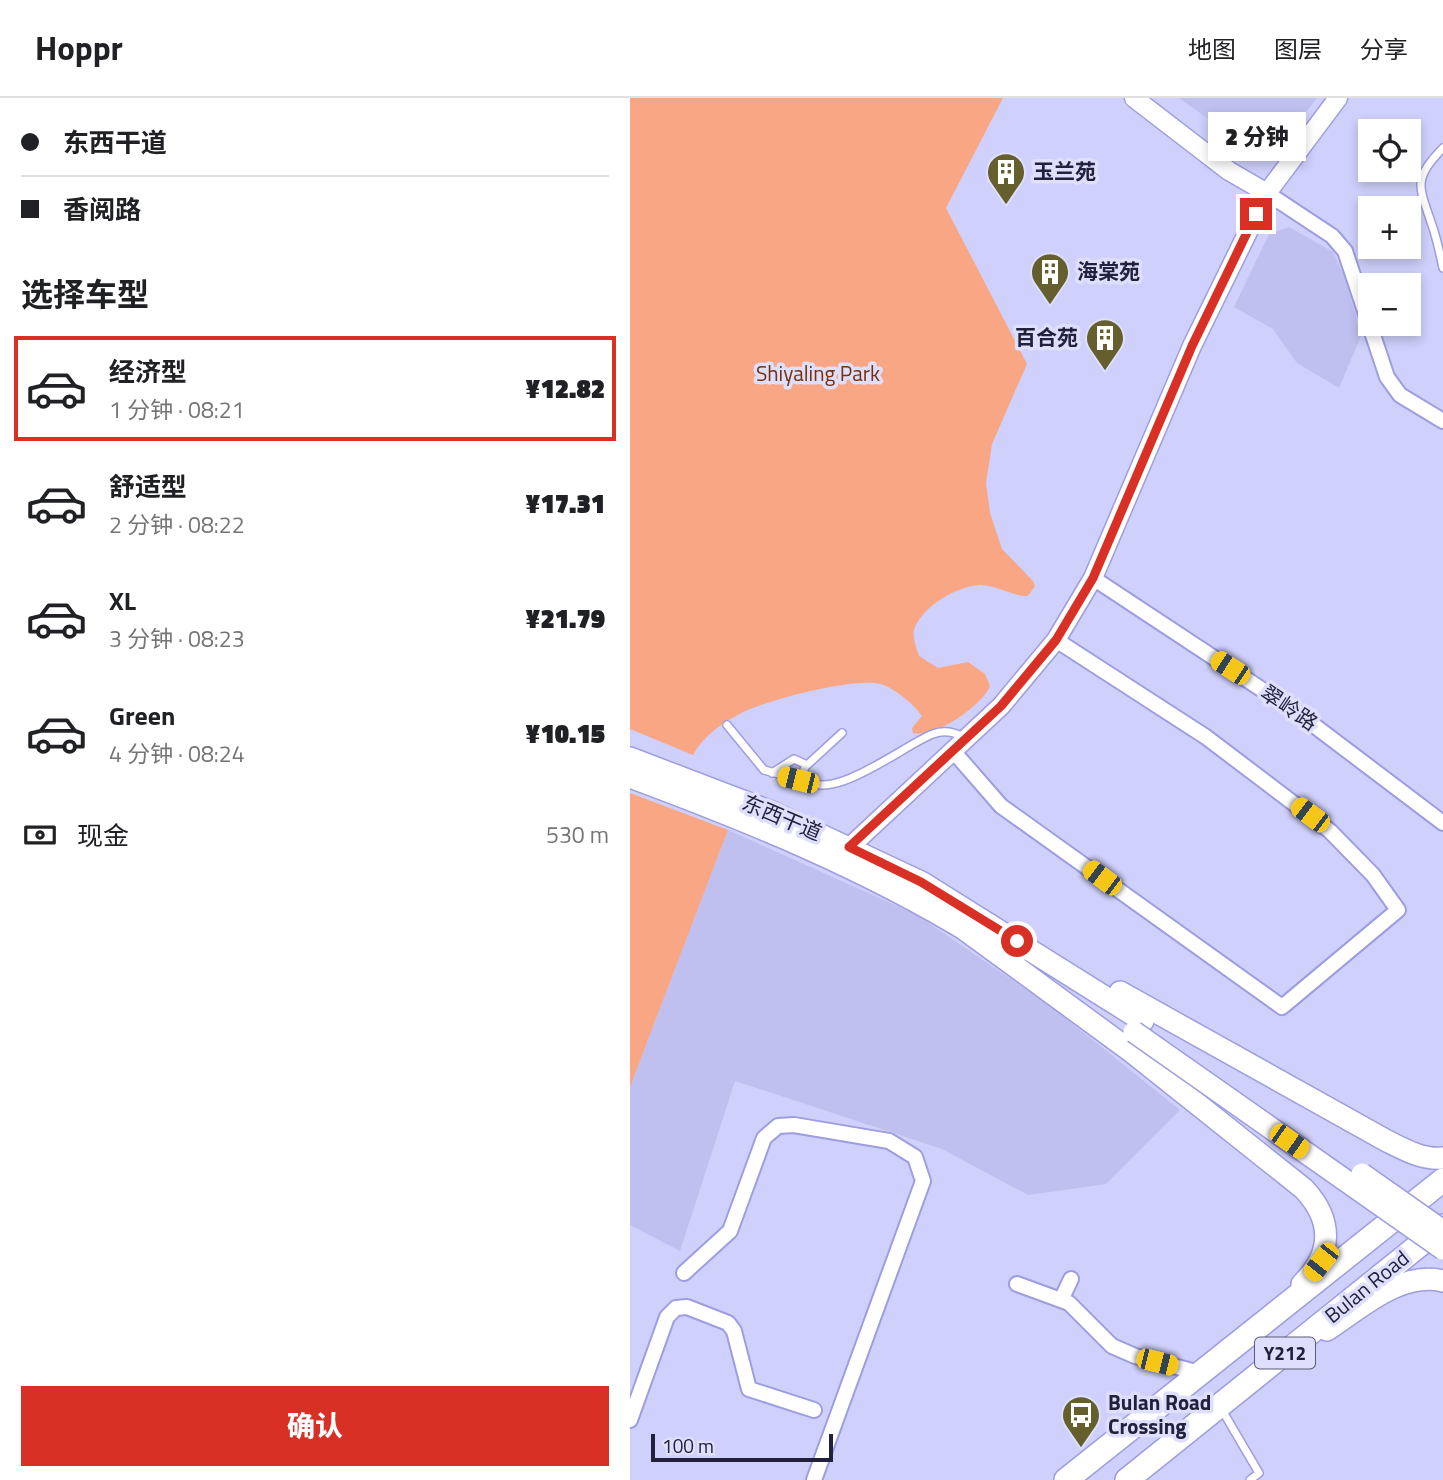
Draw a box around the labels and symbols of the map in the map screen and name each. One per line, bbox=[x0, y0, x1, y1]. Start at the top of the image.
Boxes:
callout: 2 分钟 bbox=[1207, 113, 1305, 162]
building icon: 玉兰苑 bbox=[985, 151, 1027, 206]
place label: 玉兰苑 bbox=[1033, 155, 1096, 187]
route end bbox=[1240, 198, 1272, 230]
building icon: 海棠苑 bbox=[1029, 251, 1071, 306]
place label: 海棠苑 bbox=[1077, 255, 1140, 287]
building icon: 百合苑 bbox=[1084, 317, 1126, 372]
place label: 百合苑 bbox=[1015, 321, 1078, 353]
park label: Shiyaling Park bbox=[756, 357, 880, 389]
car bbox=[1207, 648, 1254, 688]
street label: 翠岭路 bbox=[1254, 676, 1325, 738]
car bbox=[776, 765, 821, 795]
street label: 东西干道 bbox=[737, 786, 827, 848]
car bbox=[1287, 794, 1334, 836]
car bbox=[1079, 857, 1126, 899]
route start bbox=[1001, 925, 1033, 957]
car bbox=[1266, 1120, 1313, 1162]
car bbox=[1300, 1239, 1343, 1285]
street label: Bulan Road bbox=[1317, 1242, 1416, 1330]
road number: Y212 bbox=[1255, 1338, 1315, 1368]
car bbox=[1135, 1347, 1180, 1377]
place label: Bulan Road Crossing bbox=[1108, 1386, 1211, 1442]
bus stop icon: Bulan Road Crossing bbox=[1060, 1394, 1102, 1449]
scale bar bbox=[651, 1431, 833, 1463]

